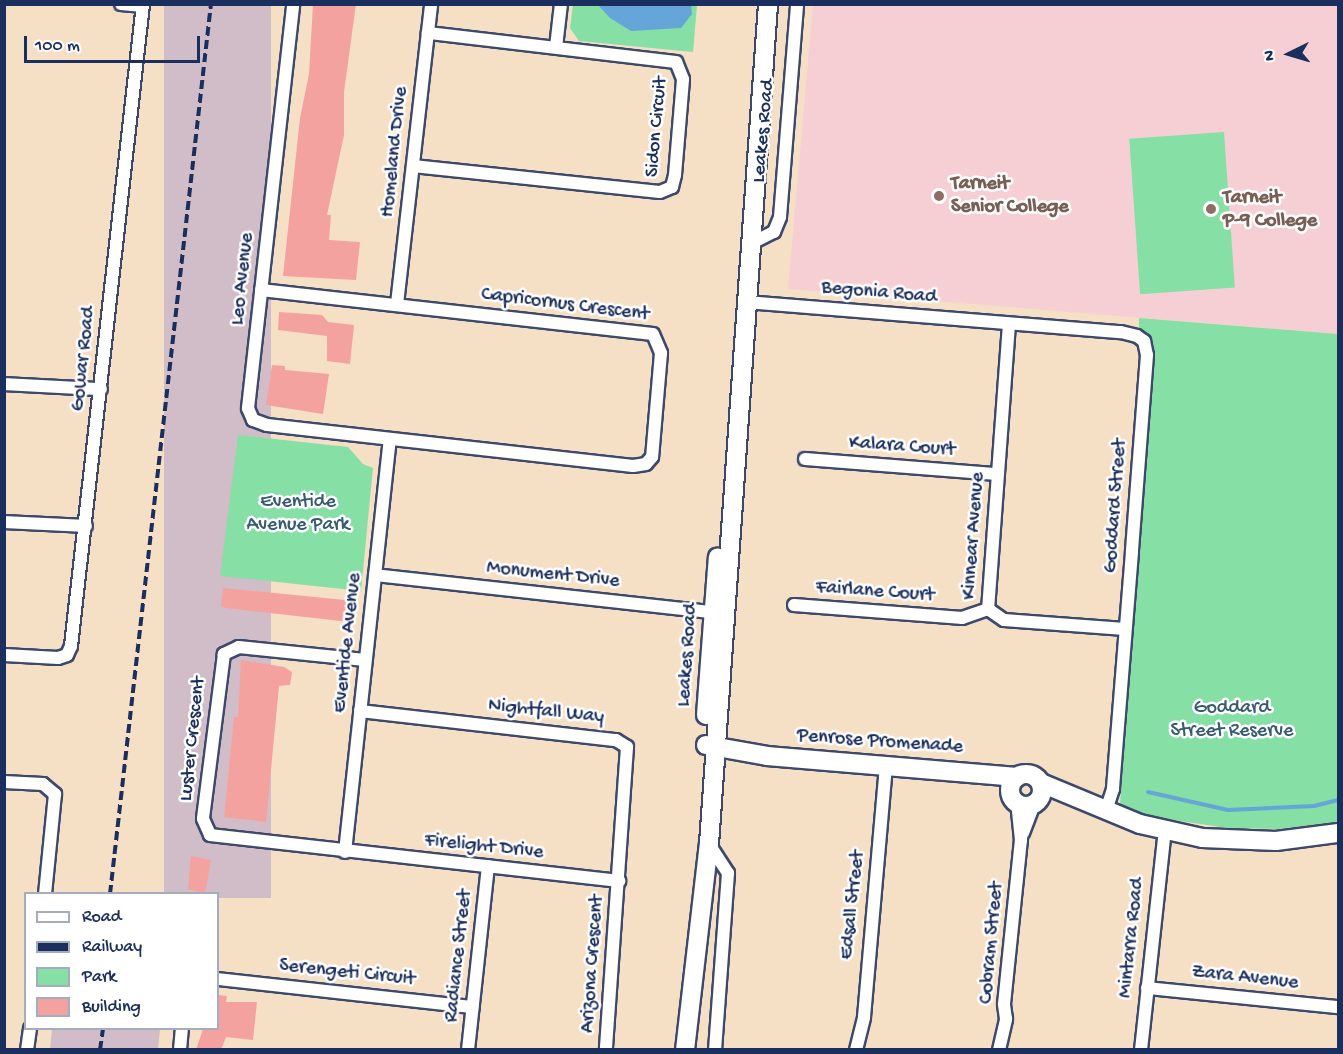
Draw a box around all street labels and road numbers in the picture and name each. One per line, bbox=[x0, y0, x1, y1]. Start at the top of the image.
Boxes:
street label: Sidon Circuit bbox=[641, 76, 673, 178]
street label: Leakes Road bbox=[748, 78, 780, 184]
street label: Homeland Drive bbox=[376, 85, 414, 219]
street label: Leo Avenue bbox=[226, 232, 260, 326]
street label: Begonia Road bbox=[820, 276, 938, 310]
street label: Capricornus Crescent bbox=[480, 283, 650, 327]
street label: Gowar Road bbox=[67, 305, 101, 413]
street label: Kalara Court bbox=[848, 431, 956, 463]
street label: Goddard Street bbox=[1099, 438, 1133, 574]
street label: Kinnear Avenue bbox=[958, 471, 990, 601]
street label: Monument Drive bbox=[485, 556, 621, 594]
street label: Eventide Avenue bbox=[329, 572, 367, 714]
street label: Fairlane Court bbox=[815, 576, 935, 608]
street label: Leakes Road bbox=[672, 602, 704, 708]
street label: Luster Crescent bbox=[175, 676, 211, 802]
street label: Nightfall Way bbox=[487, 694, 605, 730]
street label: Penrose Promenade bbox=[796, 724, 964, 760]
street label: Firelight Drive bbox=[423, 829, 545, 865]
street label: Edsall Street bbox=[835, 849, 871, 961]
street label: Mintarra Road bbox=[1114, 877, 1150, 999]
street label: Cobram Street bbox=[975, 881, 1009, 1005]
street label: Radiance Street bbox=[440, 888, 478, 1024]
street label: Arizona Crescent bbox=[576, 894, 610, 1034]
street label: Serengeti Circuit bbox=[278, 954, 416, 992]
street label: Zara Avenue bbox=[1190, 960, 1300, 996]

